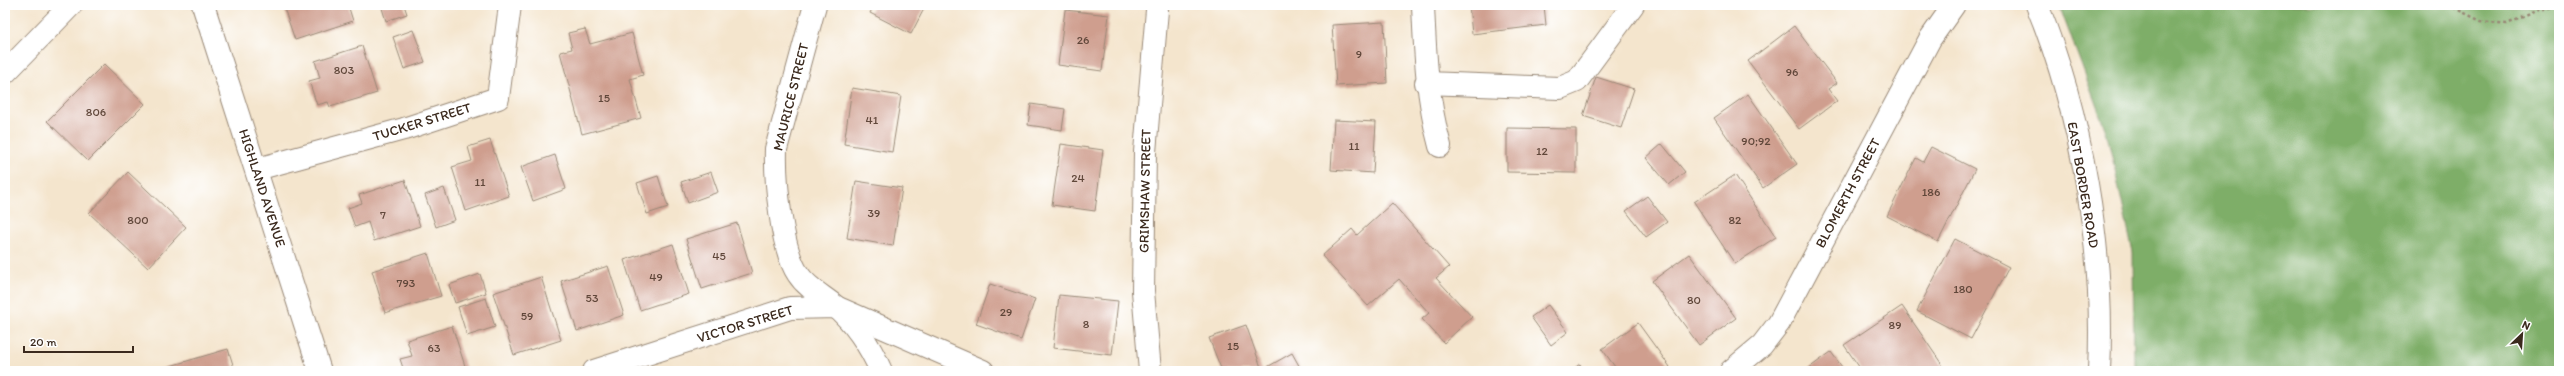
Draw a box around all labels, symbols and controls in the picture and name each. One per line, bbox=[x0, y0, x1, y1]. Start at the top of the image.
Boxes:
house number: 26 bbox=[1077, 33, 1089, 47]
street label: MAURICE STREET bbox=[769, 41, 813, 153]
house number: 9 bbox=[1356, 47, 1362, 61]
house number: 803 bbox=[334, 63, 355, 77]
house number: 96 bbox=[1786, 65, 1798, 79]
house number: 15 bbox=[598, 91, 610, 105]
street label: TUCKER STREET bbox=[371, 99, 473, 145]
house number: 806 bbox=[86, 105, 106, 119]
house number: 41 bbox=[866, 113, 879, 127]
street label: EAST BORDER ROAD bbox=[2064, 120, 2103, 250]
street label: HIGHLAND AVENUE bbox=[235, 127, 289, 250]
street label: GRIMSHAW STREET bbox=[1135, 129, 1155, 253]
house number: 90;92 bbox=[1741, 134, 1771, 148]
street label: BLOMERTH STREET bbox=[1812, 135, 1884, 251]
house number: 11 bbox=[1348, 139, 1360, 153]
house number: 12 bbox=[1536, 144, 1549, 158]
house number: 24 bbox=[1071, 171, 1085, 185]
house number: 11 bbox=[474, 175, 486, 189]
house number: 186 bbox=[1922, 185, 1940, 199]
house number: 39 bbox=[868, 206, 880, 220]
house number: 7 bbox=[380, 208, 386, 222]
house number: 800 bbox=[127, 213, 149, 227]
house number: 82 bbox=[1729, 213, 1742, 227]
house number: 45 bbox=[712, 249, 726, 263]
house number: 49 bbox=[649, 270, 663, 284]
house number: 793 bbox=[397, 276, 416, 290]
house number: 180 bbox=[1953, 282, 1973, 296]
house number: 53 bbox=[586, 291, 599, 305]
house number: 80 bbox=[1687, 293, 1701, 307]
street label: VICTOR STREET bbox=[695, 301, 795, 347]
house number: 29 bbox=[1000, 305, 1012, 319]
house number: 59 bbox=[521, 309, 533, 323]
north arrow bbox=[2502, 314, 2542, 354]
house number: 8 bbox=[1083, 317, 1090, 331]
house number: 89 bbox=[1889, 318, 1901, 332]
text: N bbox=[2520, 318, 2532, 333]
scale bar bbox=[24, 328, 133, 354]
text: 20 m bbox=[30, 335, 57, 349]
house number: 15 bbox=[1227, 339, 1239, 353]
house number: 63 bbox=[428, 341, 441, 355]

